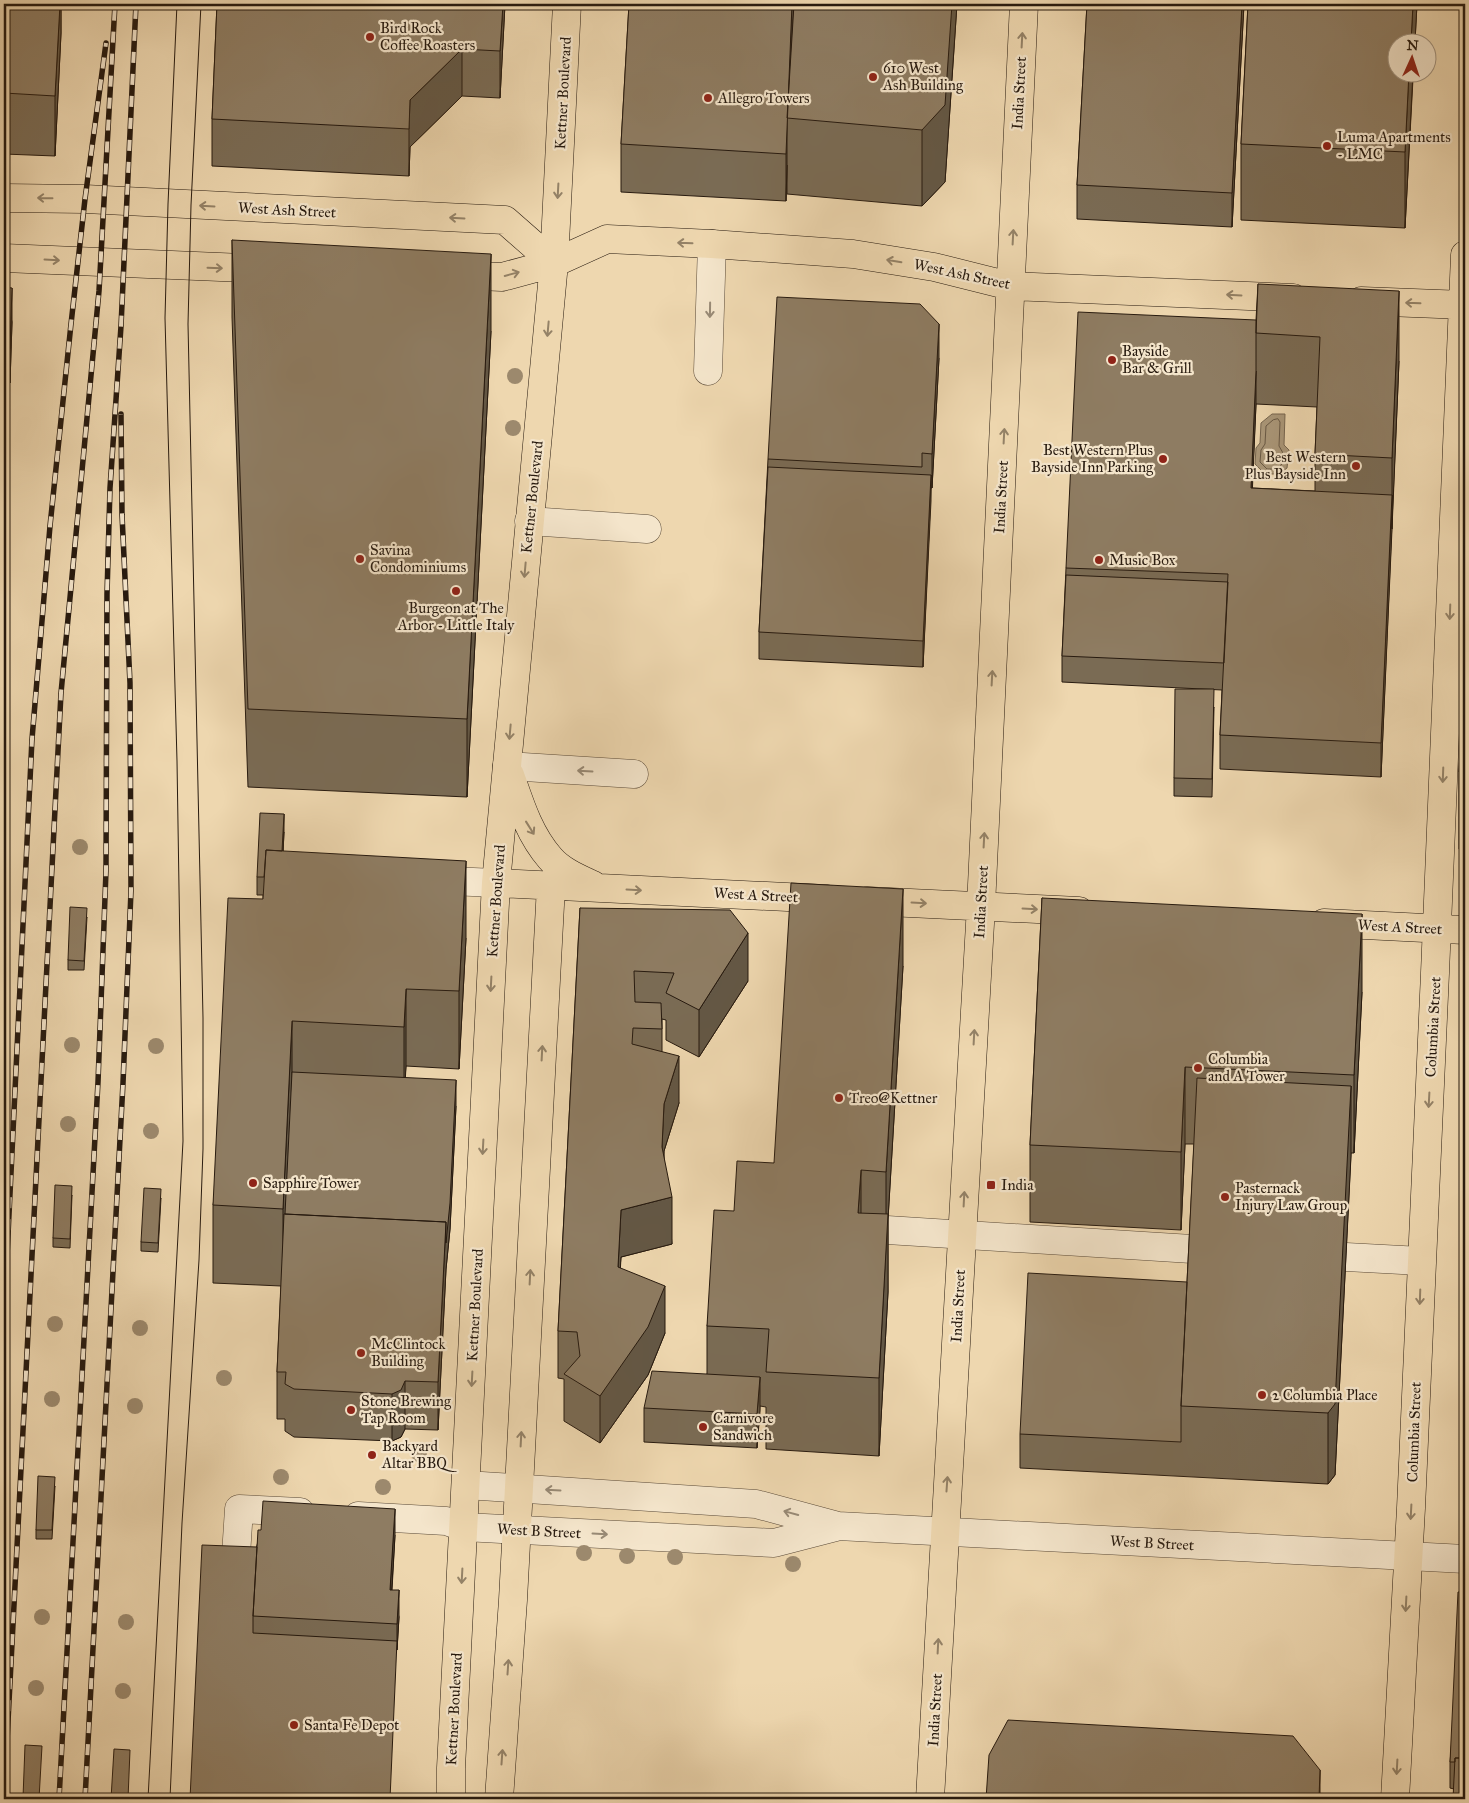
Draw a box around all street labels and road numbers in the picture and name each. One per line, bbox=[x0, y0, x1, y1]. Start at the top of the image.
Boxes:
street label: Kettner Boulevard bbox=[551, 36, 575, 150]
street label: India Street bbox=[1008, 55, 1030, 130]
street label: West Ash Street bbox=[237, 198, 337, 222]
street label: West Ash Street bbox=[912, 255, 1013, 293]
street label: Kettner Boulevard bbox=[517, 439, 547, 554]
street label: India Street bbox=[990, 459, 1012, 534]
street label: Kettner Boulevard bbox=[483, 844, 509, 958]
street label: India Street bbox=[970, 864, 992, 939]
street label: West A Street bbox=[713, 884, 799, 906]
street label: West A Street bbox=[1357, 916, 1443, 938]
street label: Columbia Street bbox=[1421, 976, 1445, 1078]
street label: Kettner Boulevard bbox=[463, 1248, 487, 1362]
street label: India Street bbox=[947, 1268, 969, 1343]
street label: Columbia Street bbox=[1403, 1381, 1425, 1483]
street label: West B Street bbox=[496, 1520, 582, 1542]
street label: West B Street bbox=[1109, 1532, 1195, 1554]
street label: Kettner Boulevard bbox=[442, 1652, 466, 1766]
street label: India Street bbox=[924, 1672, 946, 1747]

